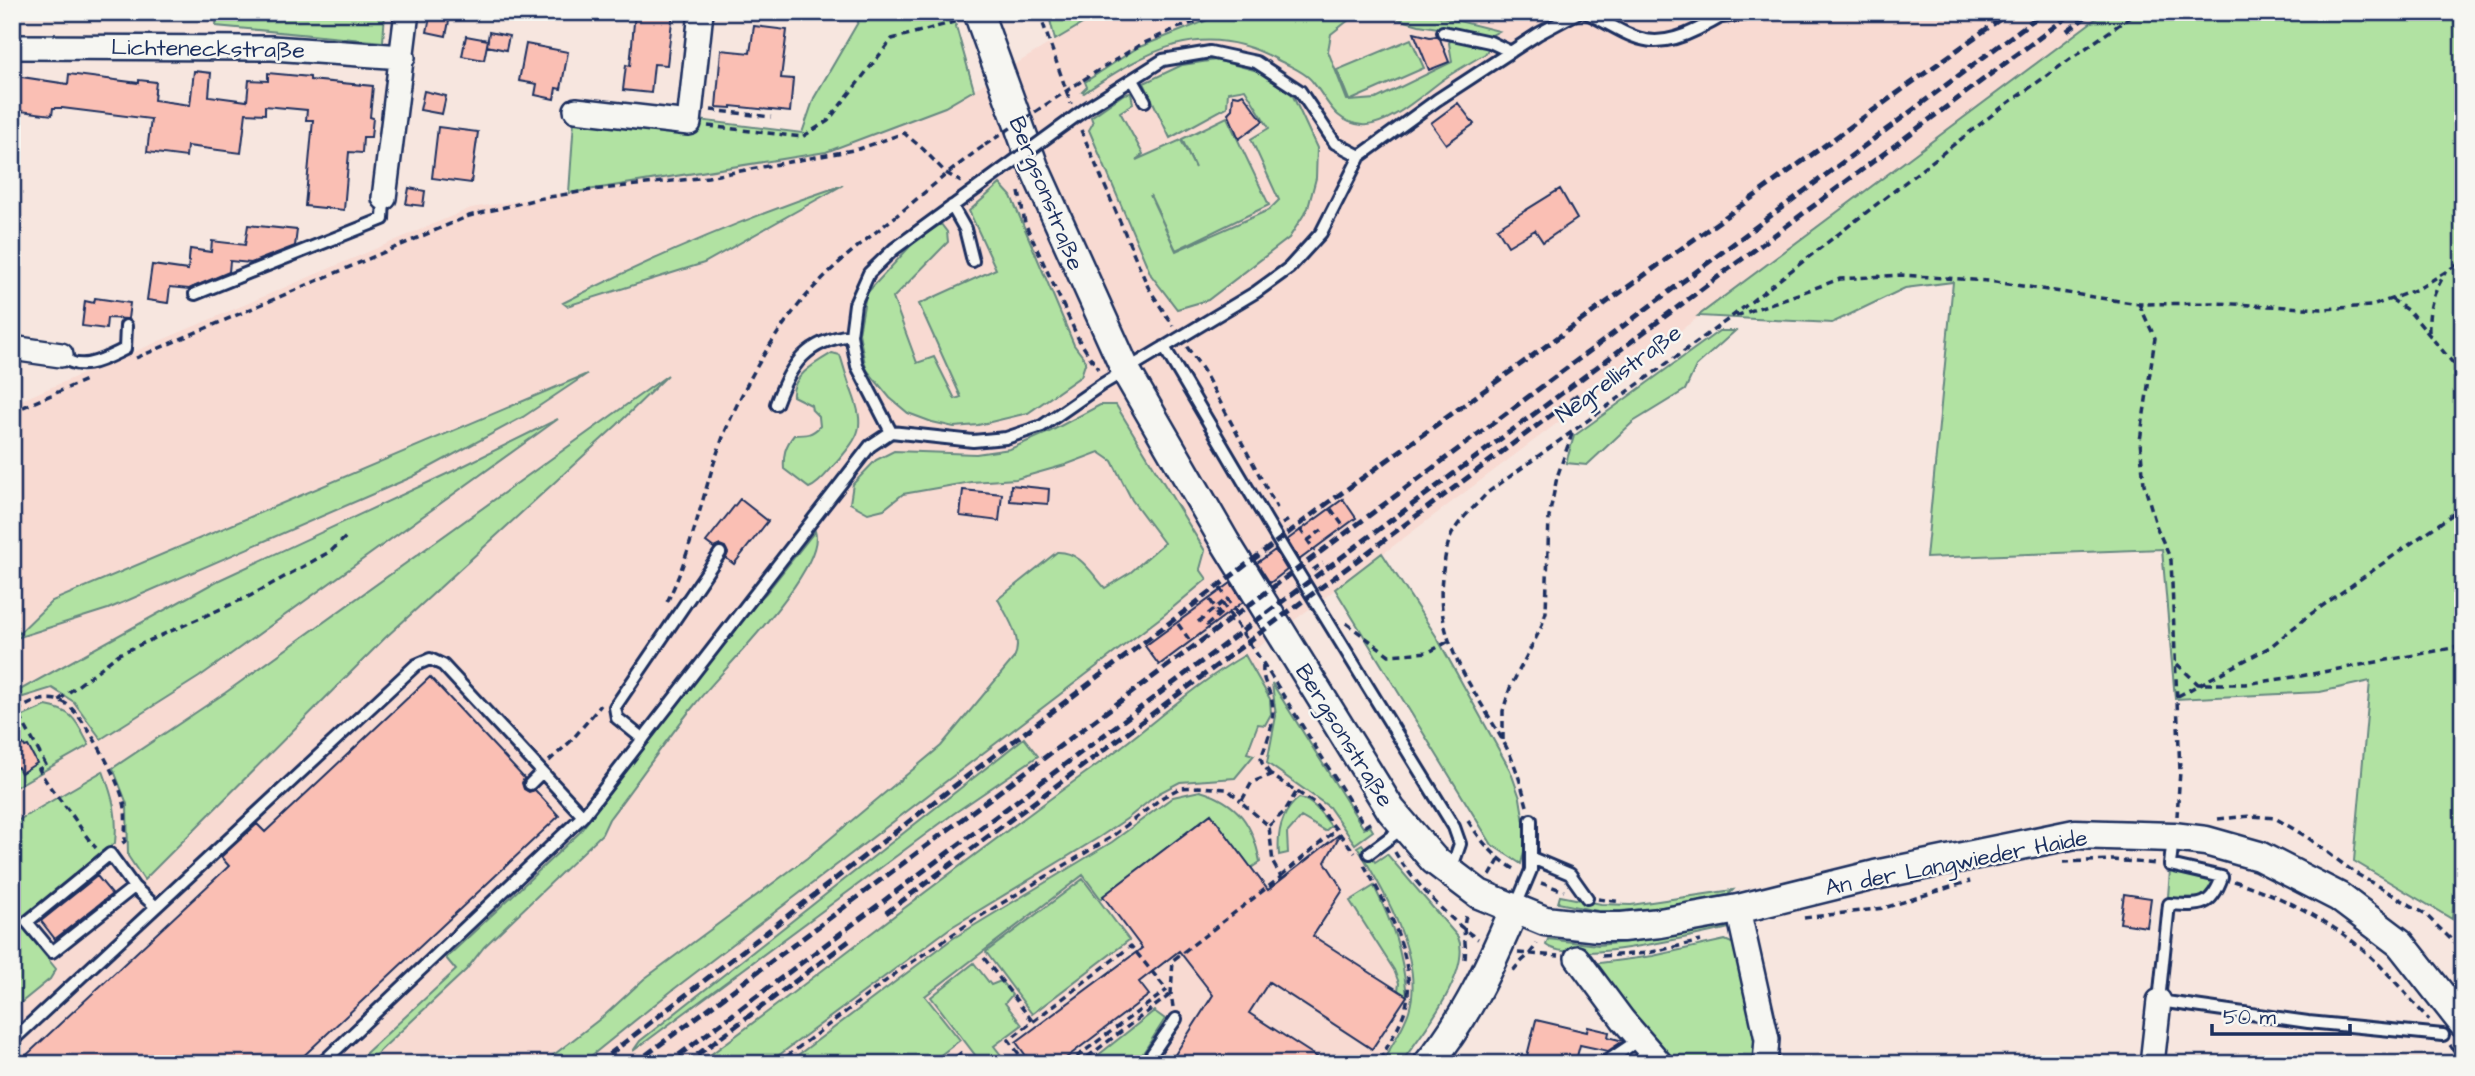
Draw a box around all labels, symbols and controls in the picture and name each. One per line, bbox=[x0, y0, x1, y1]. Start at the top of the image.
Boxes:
street label: Lichteneckstraße bbox=[111, 31, 305, 67]
street label: Bergsonstraße bbox=[1000, 112, 1092, 275]
street label: Negrellistraße bbox=[1549, 317, 1689, 431]
street label: Bergsonstraße bbox=[1286, 658, 1401, 814]
street label: An der Langwieder Haide bbox=[1822, 822, 2090, 905]
scale bar bbox=[2212, 992, 2351, 1036]
text: 50 m bbox=[2223, 1003, 2277, 1032]

